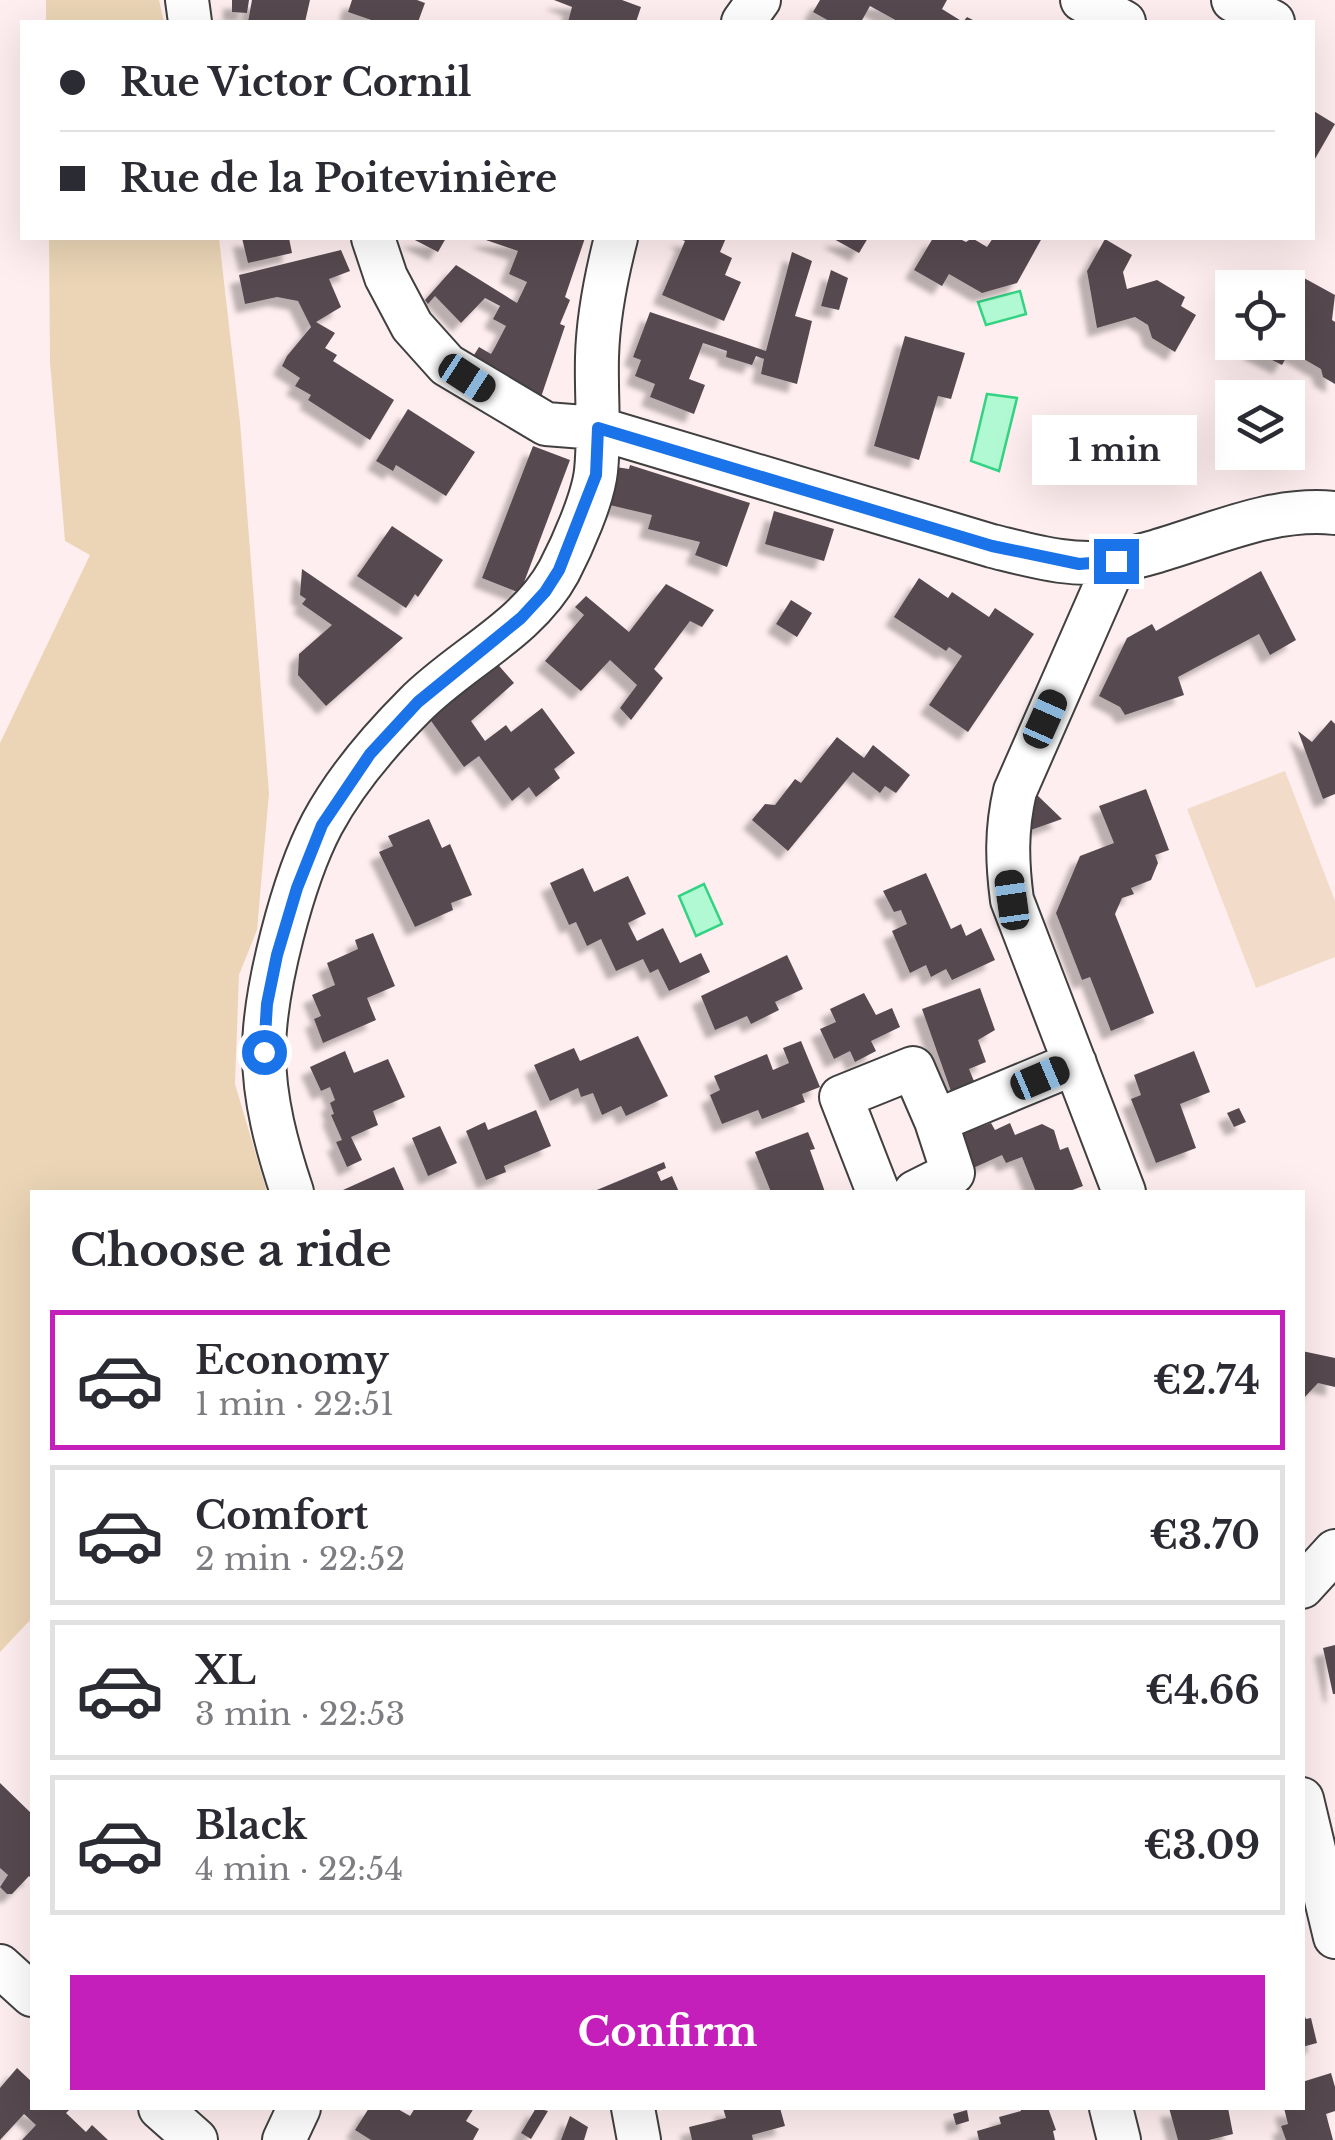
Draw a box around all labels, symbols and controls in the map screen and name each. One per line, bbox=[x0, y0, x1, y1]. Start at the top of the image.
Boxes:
text: Rue Victor Cornil bbox=[120, 59, 472, 106]
text: Rue de la Poitevinière bbox=[120, 155, 557, 202]
map controls bbox=[1215, 270, 1305, 470]
button: locate bbox=[1215, 270, 1305, 360]
car bbox=[434, 349, 500, 407]
button: layers bbox=[1215, 380, 1305, 470]
callout: 1 min bbox=[1034, 416, 1198, 486]
text: 1 min bbox=[1068, 430, 1161, 470]
route end bbox=[1094, 539, 1139, 584]
car bbox=[1019, 685, 1071, 753]
car bbox=[993, 868, 1031, 932]
route start bbox=[242, 1030, 287, 1075]
car bbox=[1007, 1052, 1073, 1104]
text: Choose a ride bbox=[70, 1222, 392, 1278]
icon: car bbox=[75, 1335, 165, 1425]
text: Economy bbox=[195, 1337, 389, 1384]
text: €2.74 bbox=[1153, 1357, 1260, 1404]
text: 1 min · 22:51 bbox=[195, 1384, 394, 1424]
icon: car bbox=[75, 1490, 165, 1580]
text: Comfort bbox=[195, 1492, 368, 1539]
text: €3.70 bbox=[1149, 1512, 1260, 1559]
text: 2 min · 22:52 bbox=[195, 1539, 405, 1579]
icon: car bbox=[75, 1645, 165, 1735]
text: XL bbox=[195, 1647, 256, 1694]
text: €4.66 bbox=[1145, 1667, 1260, 1714]
text: 3 min · 22:53 bbox=[195, 1694, 405, 1734]
icon: car bbox=[75, 1800, 165, 1890]
text: Black bbox=[195, 1802, 307, 1849]
text: €3.09 bbox=[1143, 1822, 1260, 1869]
text: 4 min · 22:54 bbox=[195, 1849, 403, 1889]
button: Confirm bbox=[70, 1975, 1265, 2090]

